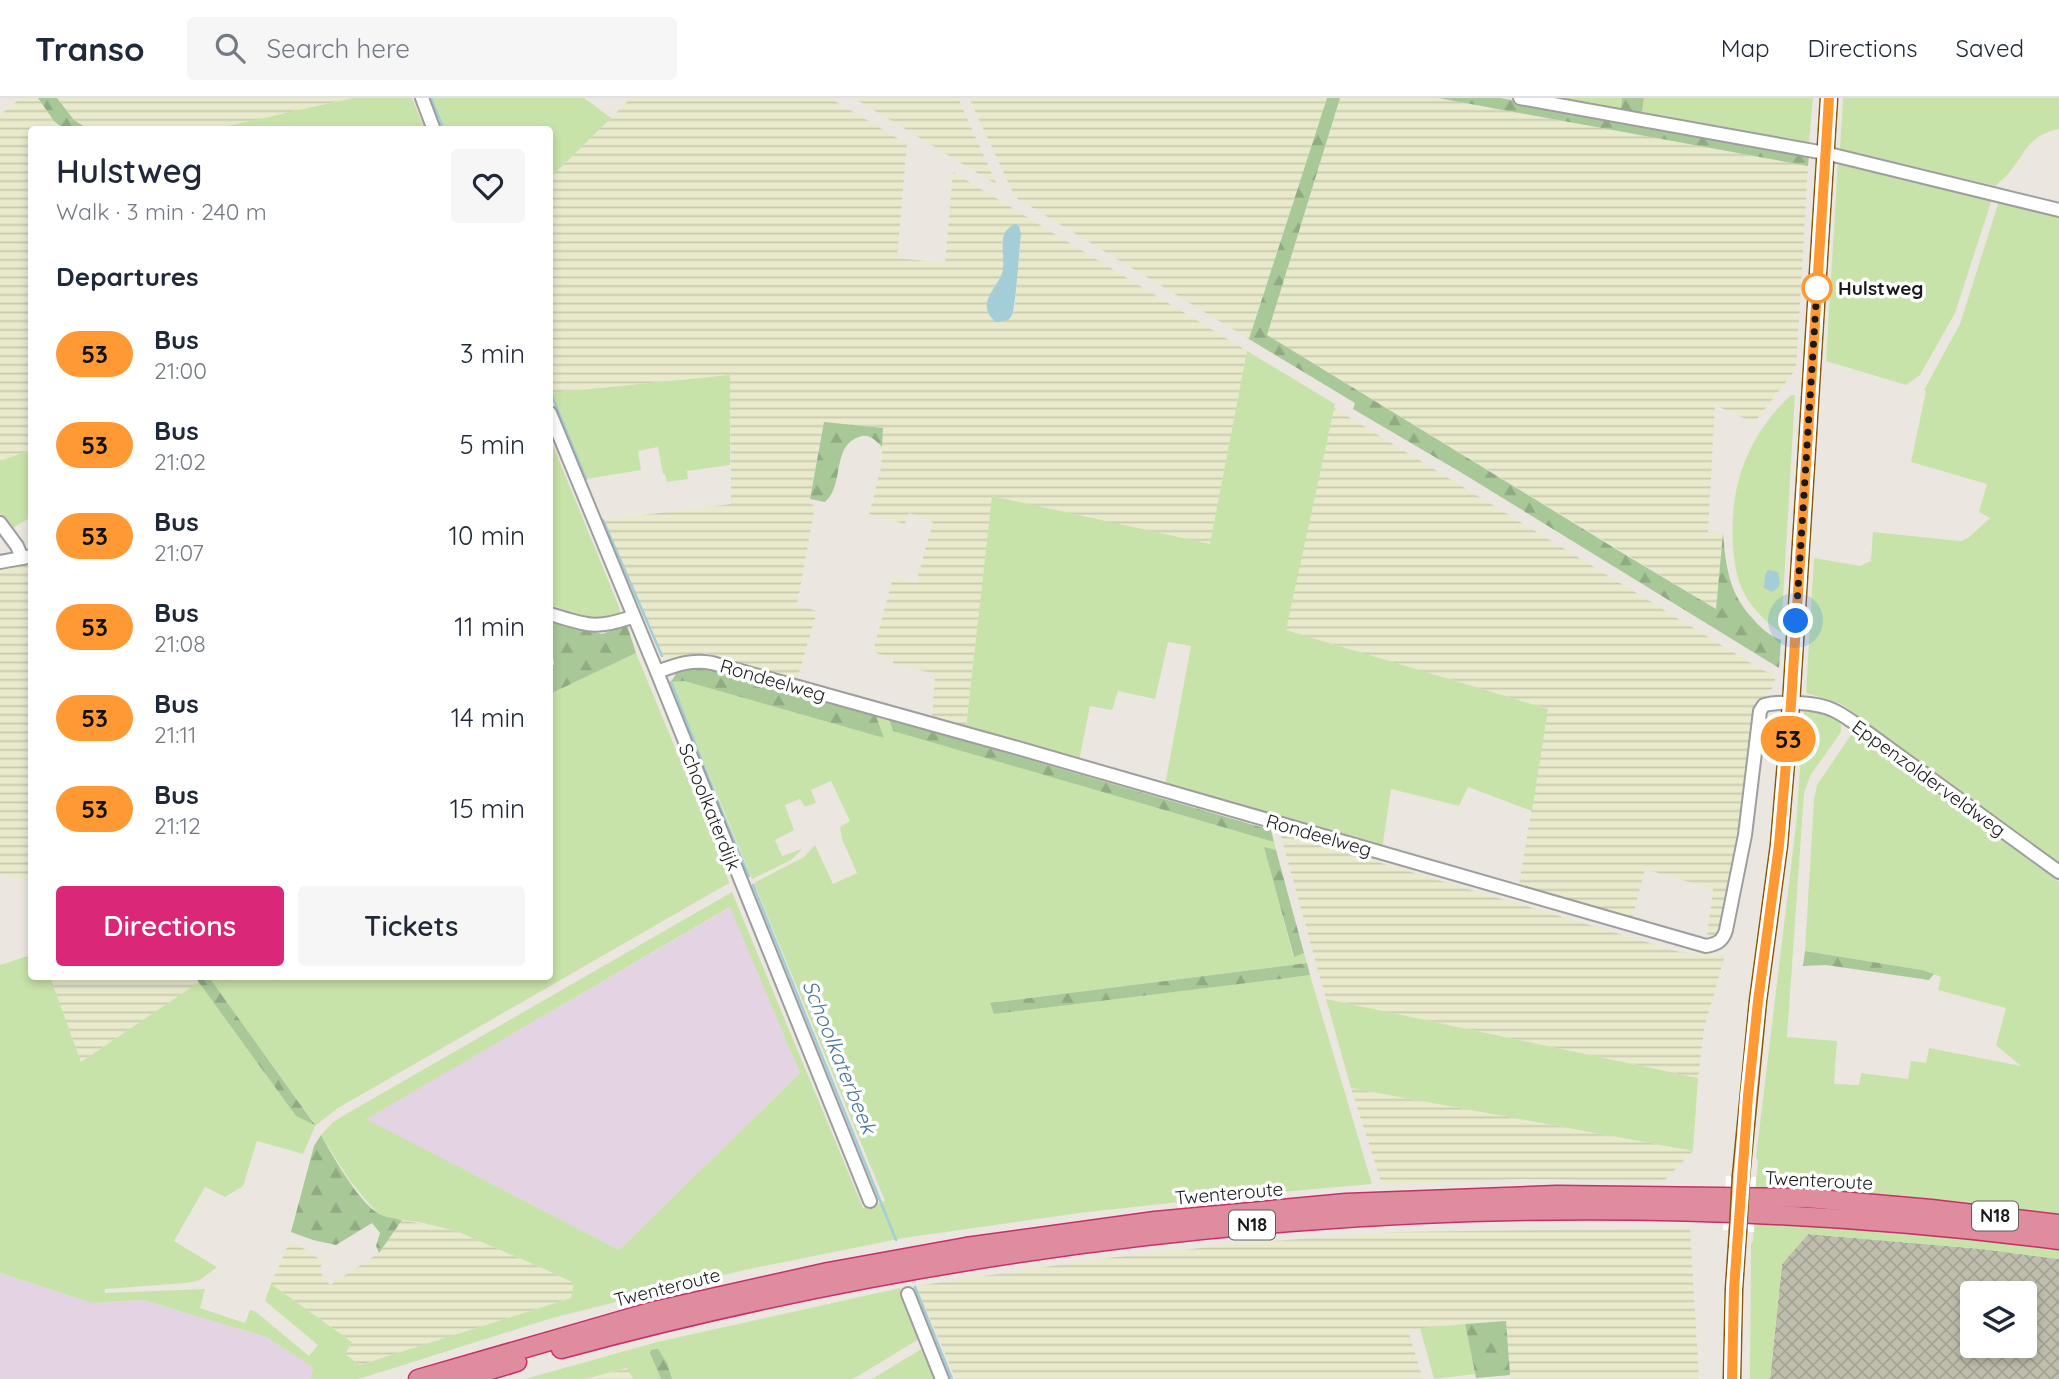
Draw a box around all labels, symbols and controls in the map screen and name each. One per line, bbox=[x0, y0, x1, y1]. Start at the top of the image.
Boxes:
search box bbox=[187, 17, 677, 80]
text: Transo bbox=[35, 28, 145, 69]
icon: search bbox=[211, 29, 249, 67]
text: Search here bbox=[267, 32, 410, 65]
text: Map bbox=[1721, 33, 1770, 63]
text: Directions bbox=[1808, 33, 1918, 63]
text: Saved bbox=[1956, 33, 2024, 63]
button: heart bbox=[451, 149, 525, 223]
text: Hulstweg bbox=[56, 150, 202, 191]
text: Walk · 3 min · 240 m bbox=[56, 197, 267, 226]
text: Departures bbox=[56, 260, 199, 293]
marker: Hulstweg bbox=[1802, 273, 1832, 303]
place label: Hulstweg bbox=[1838, 276, 1923, 300]
text: Bus bbox=[154, 323, 199, 356]
text: 3 min bbox=[460, 337, 525, 370]
text: 53 bbox=[81, 339, 108, 369]
text: 21:00 bbox=[154, 356, 207, 385]
text: Bus bbox=[154, 414, 199, 447]
text: 5 min bbox=[459, 428, 525, 461]
text: 53 bbox=[81, 430, 108, 460]
text: 21:02 bbox=[154, 447, 206, 476]
text: Bus bbox=[154, 505, 199, 538]
text: 10 min bbox=[449, 519, 525, 552]
text: 53 bbox=[81, 521, 108, 551]
text: 21:07 bbox=[154, 538, 204, 567]
text: Bus bbox=[154, 596, 199, 629]
your location bbox=[1778, 603, 1813, 638]
text: 11 min bbox=[454, 610, 525, 643]
text: 53 bbox=[81, 612, 108, 642]
text: 21:08 bbox=[154, 629, 206, 658]
street label: Rondeelweg bbox=[717, 653, 829, 707]
text: Bus bbox=[154, 687, 199, 720]
text: 14 min bbox=[451, 701, 525, 734]
text: 53 bbox=[81, 703, 108, 733]
street label: Eppenzolderveldweg bbox=[1848, 714, 2010, 842]
line badge: 53 bbox=[1756, 716, 1820, 762]
text: 21:11 bbox=[154, 720, 197, 749]
text: 53 bbox=[1775, 724, 1801, 754]
street label: Schoolkaterdijk bbox=[674, 740, 746, 874]
text: Bus bbox=[154, 778, 199, 811]
text: 15 min bbox=[450, 792, 525, 825]
text: 53 bbox=[81, 794, 108, 824]
street label: Rondeelweg bbox=[1263, 808, 1375, 862]
text: 21:12 bbox=[154, 811, 201, 840]
button: Directions bbox=[56, 886, 284, 966]
button: Tickets bbox=[298, 886, 525, 966]
water label: Schoolkaterbeek bbox=[797, 976, 883, 1139]
street label: Twenteroute bbox=[1764, 1165, 1874, 1195]
street label: Twenteroute bbox=[1174, 1176, 1284, 1210]
road number: N18 bbox=[1972, 1202, 2018, 1231]
road number: N18 bbox=[1229, 1210, 1275, 1240]
street label: Twenteroute bbox=[611, 1262, 723, 1312]
map controls bbox=[1960, 1281, 2037, 1358]
button: layers bbox=[1960, 1281, 2037, 1358]

